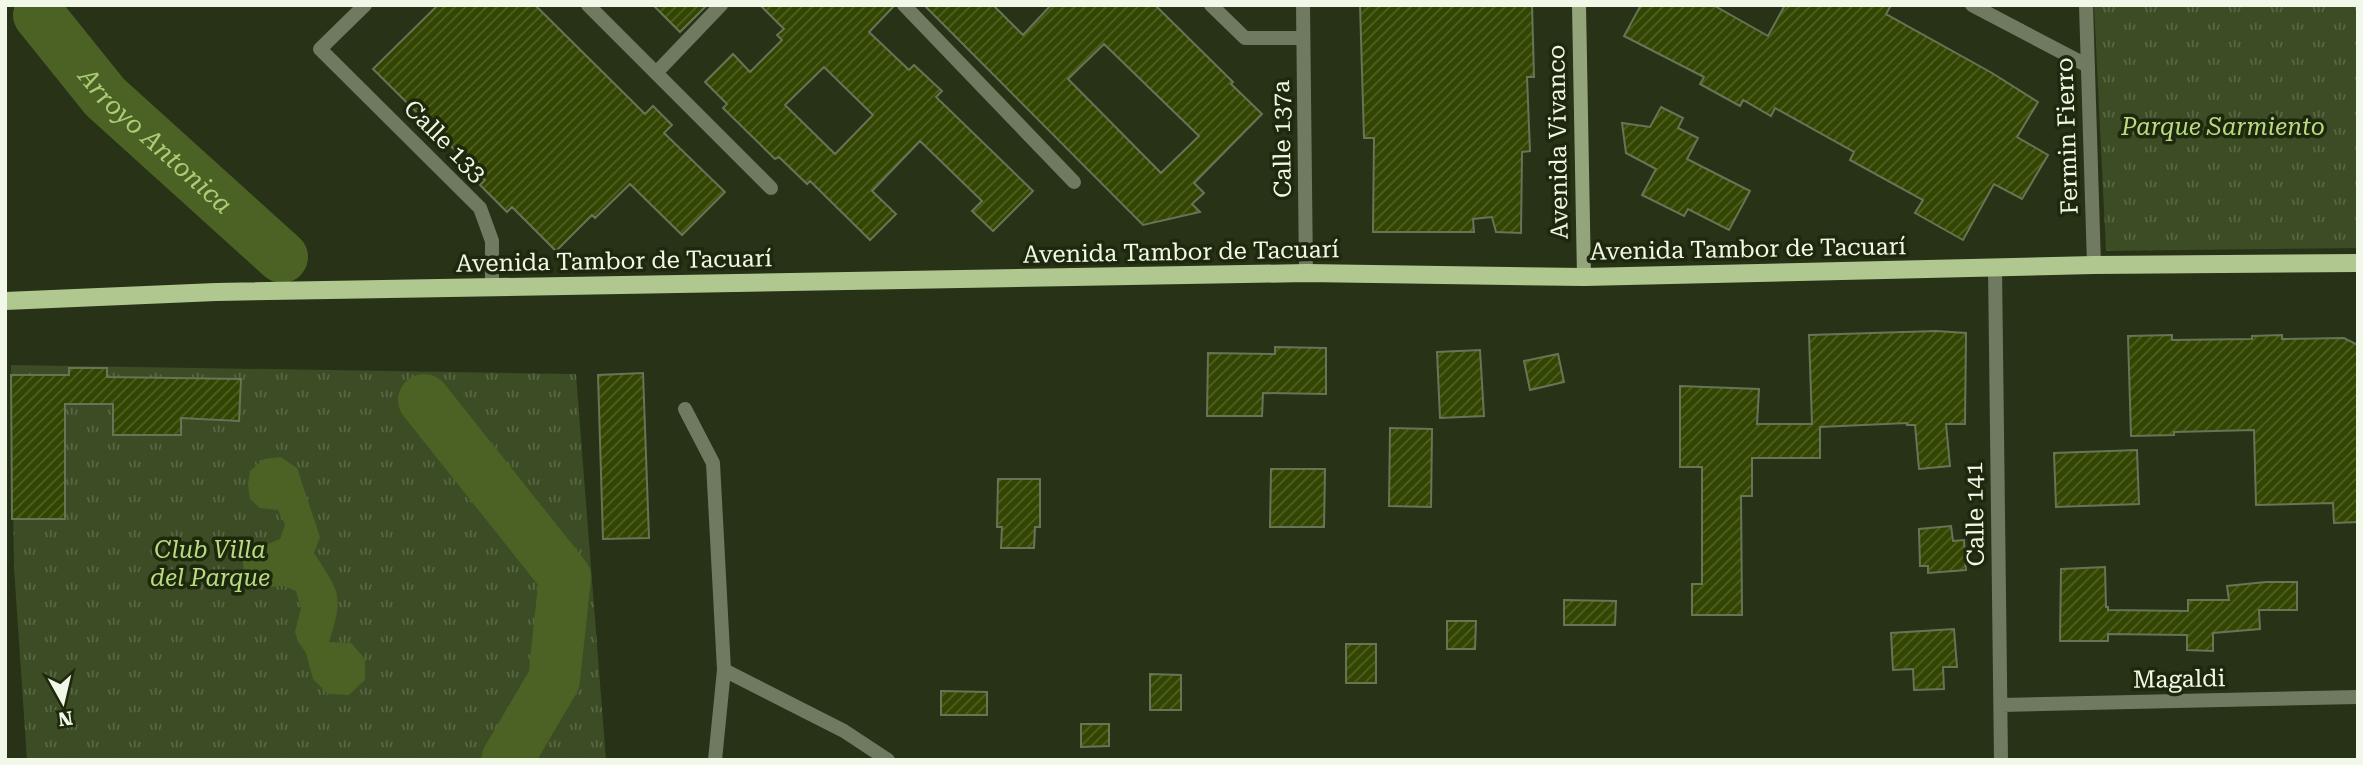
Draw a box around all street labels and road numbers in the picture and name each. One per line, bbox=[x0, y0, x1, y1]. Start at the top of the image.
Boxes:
street label: Avenida Vivanco bbox=[1542, 44, 1574, 240]
street label: Fermin Fierro bbox=[2050, 57, 2084, 215]
street label: Calle 137a bbox=[1267, 80, 1297, 198]
street label: Calle 133 bbox=[398, 94, 492, 188]
street label: Avenida Tambor de Tacuarí bbox=[1590, 232, 1907, 266]
street label: Avenida Tambor de Tacuarí bbox=[1023, 235, 1340, 269]
street label: Avenida Tambor de Tacuarí bbox=[456, 244, 773, 278]
street label: Calle 141 bbox=[1960, 461, 1990, 567]
street label: Magaldi bbox=[2133, 664, 2226, 694]

